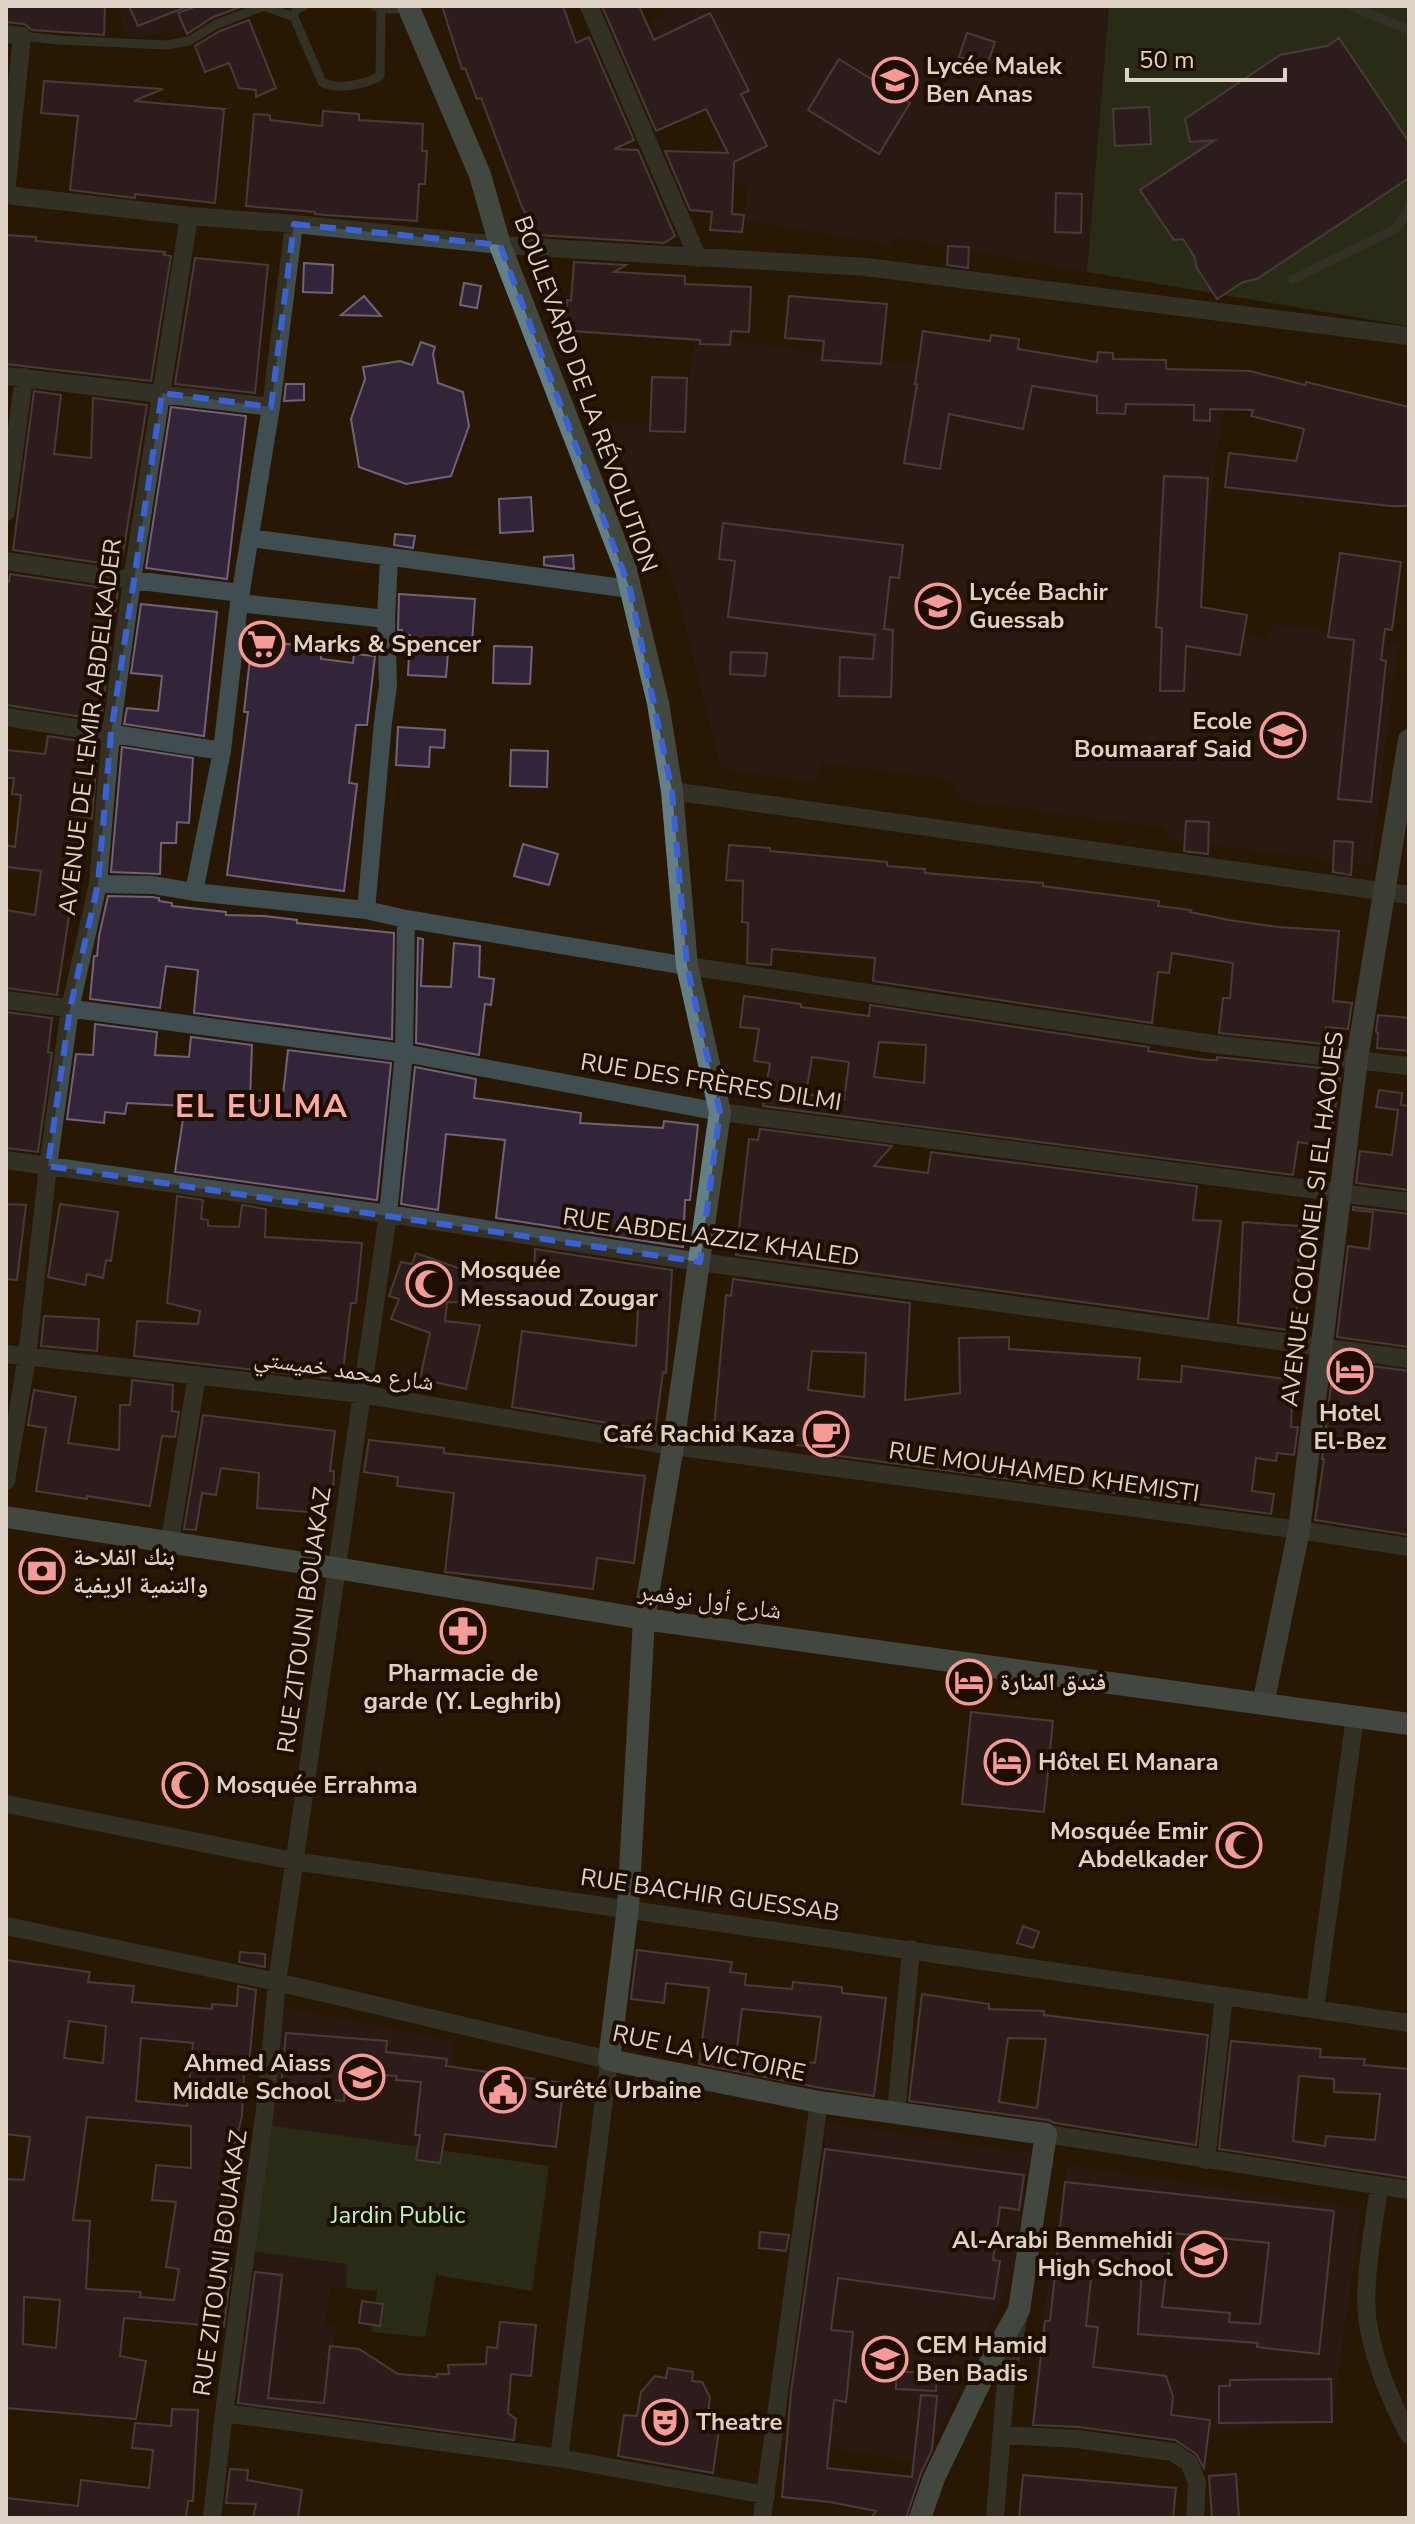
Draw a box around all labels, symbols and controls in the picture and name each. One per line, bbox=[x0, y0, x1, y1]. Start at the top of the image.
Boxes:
scale bar bbox=[1127, 32, 1285, 82]
text: 50 m bbox=[1139, 44, 1195, 76]
place label: Lycée Malek Ben Anas bbox=[926, 50, 1063, 110]
school or university icon: Lycée Malek Ben Anas bbox=[871, 56, 919, 104]
street label: BOULEVARD DE LA RÉVOLUTION bbox=[506, 211, 666, 577]
street label: AVENUE DE L'EMIR ABDELKADER bbox=[51, 537, 129, 917]
place label: Lycée Bachir Guessab bbox=[969, 576, 1109, 636]
school or university icon: Lycée Bachir Guessab bbox=[914, 582, 962, 630]
supermarket icon: Marks & Spencer bbox=[238, 620, 286, 668]
place label: Marks & Spencer bbox=[293, 628, 482, 660]
place label: Ecole Boumaaraf Said bbox=[1074, 705, 1252, 765]
school or university icon: Ecole Boumaaraf Said bbox=[1259, 711, 1307, 759]
street label: AVENUE COLONEL SI EL HAOUES bbox=[1273, 1030, 1351, 1408]
street label: RUE DES FRÈRES DILMI bbox=[578, 1046, 844, 1118]
district label: EL EULMA bbox=[175, 1085, 349, 1128]
street label: RUE ABDELAZZIZ KHALED bbox=[561, 1200, 861, 1274]
place label: Mosquée Messaoud Zougar bbox=[460, 1254, 658, 1314]
mosque icon: Mosquée Messaoud Zougar bbox=[405, 1260, 453, 1308]
street label: شارع محمد خميستي bbox=[252, 1342, 436, 1402]
hotel icon: Hotel El-Bez bbox=[1326, 1347, 1374, 1395]
place label: Hotel El-Bez bbox=[1313, 1397, 1387, 1457]
cafe icon: Café Rachid Kaza bbox=[802, 1410, 850, 1458]
place label: Café Rachid Kaza bbox=[603, 1418, 795, 1450]
street label: RUE MOUHAMED KHEMISTI bbox=[887, 1434, 1201, 1510]
street label: RUE ZITOUNI BOUAKAZ bbox=[269, 1485, 339, 1755]
place label: بنك الفلاحة والتنمية الريفية bbox=[73, 1541, 208, 1601]
bank icon: بنك الفلاحة والتنمية الريفية bbox=[18, 1547, 66, 1595]
street label: شارع أول نوفمبر bbox=[636, 1575, 783, 1627]
pharmacy icon: Pharmacie de garde (Y. Leghrib) bbox=[439, 1607, 487, 1655]
place label: Pharmacie de garde (Y. Leghrib) bbox=[364, 1657, 562, 1717]
hotel icon: فندق المنارة bbox=[945, 1658, 993, 1706]
place label: فندق المنارة bbox=[1000, 1666, 1106, 1698]
hotel icon: Hôtel El Manara bbox=[983, 1738, 1031, 1786]
place label: Hôtel El Manara bbox=[1038, 1746, 1219, 1778]
mosque icon: Mosquée Errahma bbox=[161, 1761, 209, 1809]
place label: Mosquée Errahma bbox=[216, 1769, 418, 1801]
place label: Mosquée Emir Abdelkader bbox=[1050, 1815, 1209, 1875]
mosque icon: Mosquée Emir Abdelkader bbox=[1215, 1821, 1263, 1869]
street label: RUE BACHIR GUESSAB bbox=[578, 1861, 842, 1929]
street label: RUE LA VICTOIRE bbox=[610, 2017, 808, 2089]
place label: Ahmed Aiass Middle School bbox=[172, 2047, 331, 2107]
school or university icon: Ahmed Aiass Middle School bbox=[338, 2053, 386, 2101]
public building icon: Surêté Urbaine bbox=[479, 2066, 527, 2114]
place label: Surêté Urbaine bbox=[534, 2074, 702, 2106]
street label: RUE ZITOUNI BOUAKAZ bbox=[185, 2128, 255, 2398]
park label: Jardin Public bbox=[330, 2199, 465, 2231]
place label: Al-Arabi Benmehidi High School bbox=[952, 2224, 1173, 2284]
school or university icon: Al-Arabi Benmehidi High School bbox=[1180, 2230, 1228, 2278]
place label: CEM Hamid Ben Badis bbox=[916, 2329, 1047, 2389]
school or university icon: CEM Hamid Ben Badis bbox=[861, 2335, 909, 2383]
theatre icon: Theatre bbox=[641, 2398, 689, 2446]
place label: Theatre bbox=[696, 2406, 783, 2438]

